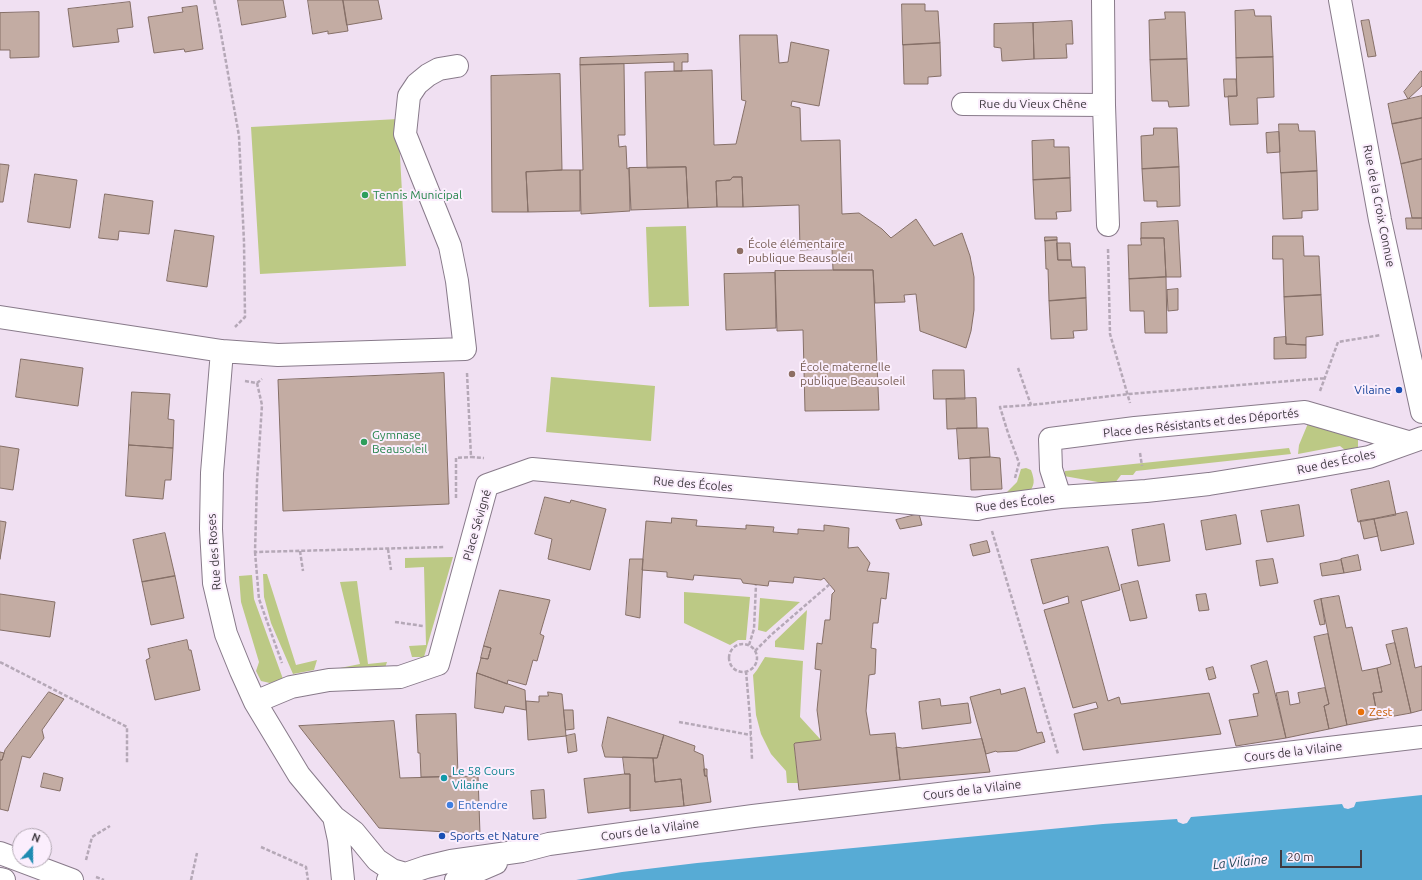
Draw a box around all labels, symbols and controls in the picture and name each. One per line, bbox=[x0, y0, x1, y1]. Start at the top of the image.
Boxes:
street label: Rue du Vieux Chêne bbox=[979, 97, 1087, 111]
street label: Rue de la Croix Connue bbox=[1360, 144, 1398, 268]
place label: Tennis Municipal bbox=[373, 188, 462, 202]
marker: Tennis Municipal bbox=[360, 190, 370, 200]
place label: École élémentaire publique Beausoleil bbox=[748, 237, 854, 265]
marker: École élémentaire publique Beausoleil bbox=[735, 246, 745, 256]
place label: École maternelle publique Beausoleil bbox=[800, 360, 906, 388]
marker: École maternelle publique Beausoleil bbox=[787, 369, 797, 379]
place label: Vilaine bbox=[1354, 383, 1391, 397]
marker: Vilaine bbox=[1394, 385, 1404, 395]
street label: Place des Résistants et des Déportés bbox=[1102, 406, 1300, 440]
place label: Gymnase Beausoleil bbox=[372, 428, 427, 456]
marker: Gymnase Beausoleil bbox=[359, 437, 369, 447]
street label: Rue des Écoles bbox=[1296, 447, 1376, 477]
street label: Rue des Écoles bbox=[653, 473, 733, 495]
street label: Place Sévigné bbox=[460, 488, 494, 562]
street label: Rue des Écoles bbox=[975, 491, 1055, 515]
street label: Rue des Roses bbox=[204, 513, 224, 591]
place label: Zest bbox=[1369, 705, 1392, 719]
marker: Zest bbox=[1356, 707, 1366, 717]
street label: Cours de la Vilaine bbox=[1243, 739, 1343, 765]
place label: Le 58 Cours Vilaine bbox=[452, 764, 515, 792]
marker: Le 58 Cours Vilaine bbox=[439, 773, 449, 783]
street label: Cours de la Vilaine bbox=[922, 777, 1022, 803]
place label: Entendre bbox=[458, 798, 508, 812]
marker: Entendre bbox=[445, 800, 455, 810]
street label: Cours de la Vilaine bbox=[600, 816, 700, 844]
north arrow bbox=[12, 828, 52, 868]
place label: Sports et Nature bbox=[450, 829, 539, 843]
text: N bbox=[30, 831, 42, 845]
marker: Sports et Nature bbox=[437, 831, 447, 841]
scale bar bbox=[1282, 842, 1364, 868]
text: 20 m bbox=[1287, 850, 1314, 863]
water label: La Vilaine bbox=[1212, 851, 1268, 873]

